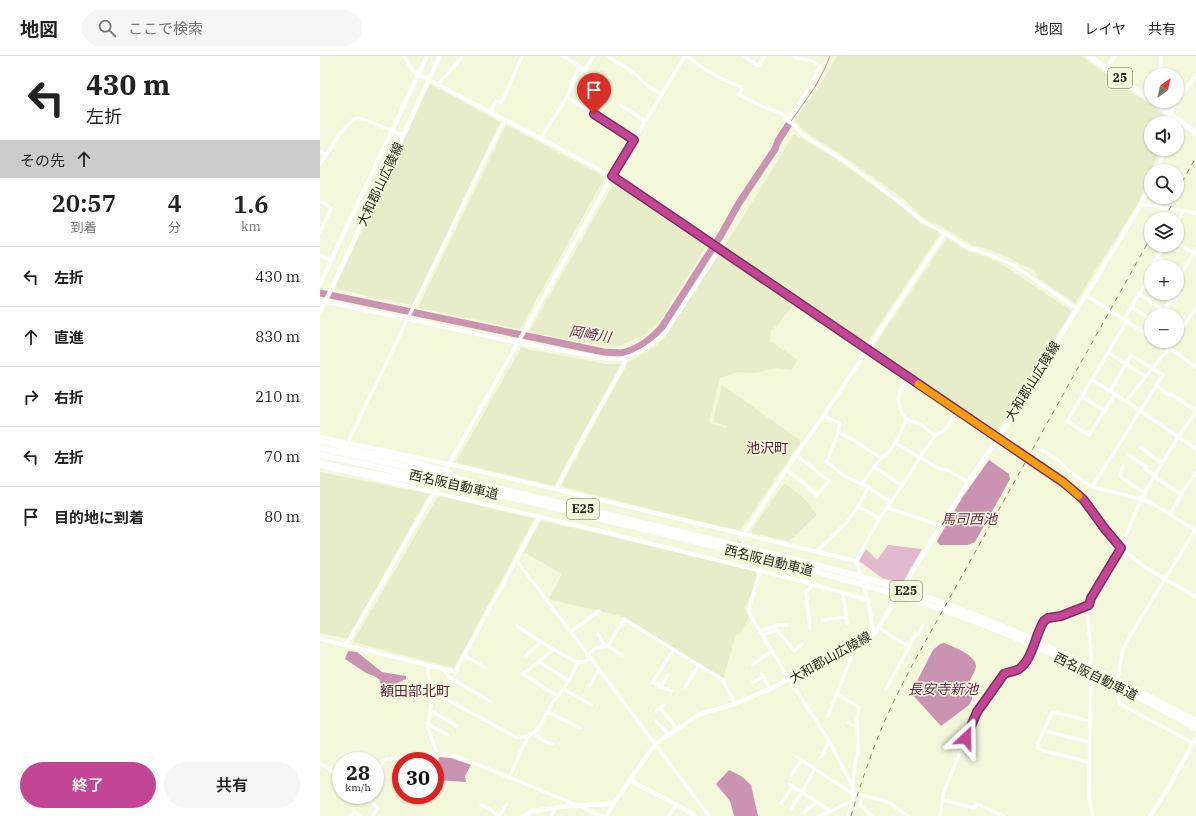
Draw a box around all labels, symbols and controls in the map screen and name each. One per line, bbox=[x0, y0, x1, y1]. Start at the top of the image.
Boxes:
search box bbox=[82, 10, 362, 46]
text: 地図 bbox=[20, 17, 58, 41]
icon: search bbox=[96, 17, 118, 39]
text: ここで検索 bbox=[128, 19, 203, 38]
text: 地図 bbox=[1034, 20, 1062, 38]
text: レイヤ bbox=[1084, 20, 1126, 38]
text: 共有 bbox=[1148, 20, 1176, 38]
text: 430 m bbox=[86, 66, 170, 103]
road number: 25 bbox=[1108, 68, 1132, 88]
north arrow bbox=[1144, 68, 1184, 108]
map controls bbox=[1144, 68, 1184, 348]
icon: left bbox=[20, 72, 72, 124]
pin bbox=[577, 73, 611, 114]
icon: arrive bbox=[583, 79, 605, 101]
text: 左折 bbox=[86, 105, 122, 128]
button: sound bbox=[1144, 116, 1184, 156]
street label: 大和郡山広陵線 bbox=[354, 139, 407, 229]
icon: ahead bbox=[73, 148, 95, 170]
text: その先 bbox=[20, 151, 65, 170]
button: search bbox=[1144, 164, 1184, 204]
text: 20:57 bbox=[51, 187, 116, 219]
text: 4 bbox=[167, 187, 182, 219]
text: 1.6 bbox=[233, 188, 269, 220]
button: layers bbox=[1144, 212, 1184, 252]
text: km bbox=[241, 218, 261, 235]
text: 到着 bbox=[71, 219, 97, 236]
text: 分 bbox=[168, 219, 181, 236]
button: + bbox=[1144, 260, 1184, 300]
icon: left bbox=[20, 266, 42, 288]
text: 430 m bbox=[255, 267, 300, 286]
text: 左折 bbox=[54, 268, 84, 287]
button: − bbox=[1144, 308, 1184, 348]
water label: 岡崎川 bbox=[568, 322, 614, 346]
icon: ahead bbox=[20, 326, 42, 348]
text: 830 m bbox=[255, 327, 300, 346]
text: 直進 bbox=[54, 328, 84, 347]
street label: 大和郡山広陵線 bbox=[1001, 338, 1064, 424]
icon: right bbox=[20, 386, 42, 408]
text: 210 m bbox=[255, 387, 300, 406]
text: 右折 bbox=[54, 388, 84, 407]
district label: 池沢町 bbox=[746, 439, 788, 457]
icon: left bbox=[20, 446, 42, 468]
text: 70 m bbox=[264, 447, 300, 466]
text: 左折 bbox=[54, 448, 84, 467]
street label: 西名阪自動車道 bbox=[408, 466, 500, 503]
road number: E25 bbox=[567, 499, 599, 519]
icon: arrive bbox=[20, 506, 42, 528]
text: 80 m bbox=[264, 507, 300, 526]
text: 目的地に到着 bbox=[54, 508, 144, 527]
water label: 馬司西池 bbox=[941, 510, 999, 528]
street label: 西名阪自動車道 bbox=[723, 541, 815, 580]
road number: E25 bbox=[890, 581, 922, 601]
street label: 大和郡山広陵線 bbox=[786, 628, 874, 687]
street label: 西名阪自動車道 bbox=[1051, 649, 1140, 704]
water label: 長安寺新池 bbox=[908, 680, 980, 698]
district label: 額田部北町 bbox=[380, 682, 450, 700]
position arrow bbox=[945, 717, 987, 759]
speed limit sign: 30 bbox=[392, 752, 444, 804]
text: 28 bbox=[346, 759, 370, 786]
button: 終了 bbox=[20, 762, 156, 808]
button: 共有 bbox=[164, 762, 300, 808]
text: km/h bbox=[345, 781, 371, 794]

